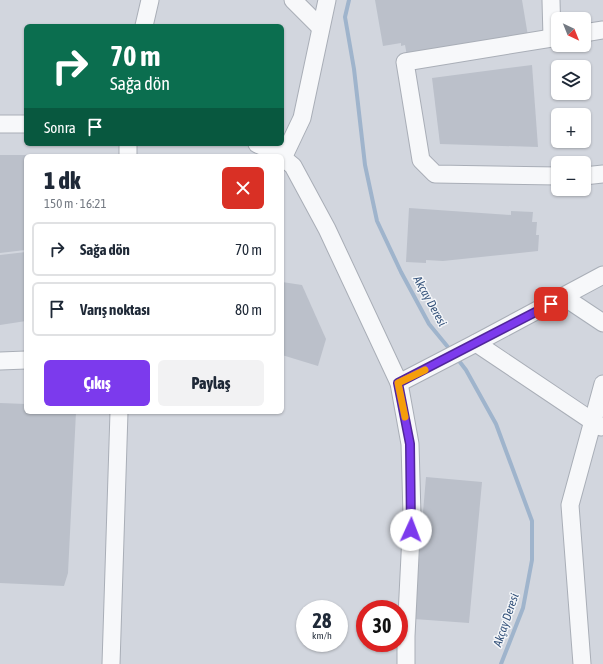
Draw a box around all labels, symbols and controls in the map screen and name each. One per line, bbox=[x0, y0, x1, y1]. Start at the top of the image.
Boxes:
north arrow bbox=[551, 12, 591, 52]
map controls bbox=[551, 12, 591, 196]
icon: right bbox=[44, 40, 96, 92]
text: 70 m bbox=[110, 40, 160, 72]
button: layers bbox=[551, 60, 591, 100]
text: Sağa dön bbox=[110, 73, 170, 94]
button: + bbox=[551, 108, 591, 148]
icon: arrive bbox=[84, 116, 106, 138]
text: Sonra bbox=[44, 119, 76, 136]
button: − bbox=[551, 156, 591, 196]
text: 1 dk bbox=[44, 167, 81, 194]
button: close bbox=[222, 167, 264, 209]
text: 150 m · 16:21 bbox=[44, 196, 107, 211]
icon: right bbox=[46, 238, 68, 260]
text: Sağa dön bbox=[80, 241, 130, 258]
text: 70 m bbox=[235, 241, 262, 258]
water label: Akçay Deresi bbox=[410, 273, 450, 329]
pin bbox=[534, 287, 568, 321]
icon: arrive bbox=[540, 293, 562, 315]
icon: arrive bbox=[46, 298, 68, 320]
text: Varış noktası bbox=[80, 301, 150, 318]
text: 80 m bbox=[235, 301, 262, 318]
button: Çıkış bbox=[44, 360, 150, 406]
button: Paylaş bbox=[158, 360, 264, 406]
position arrow bbox=[390, 509, 432, 551]
water label: Akçay Deresi bbox=[490, 591, 522, 649]
speed limit sign: 30 bbox=[356, 600, 408, 652]
text: 28 bbox=[313, 609, 331, 632]
text: km/h bbox=[312, 630, 332, 641]

